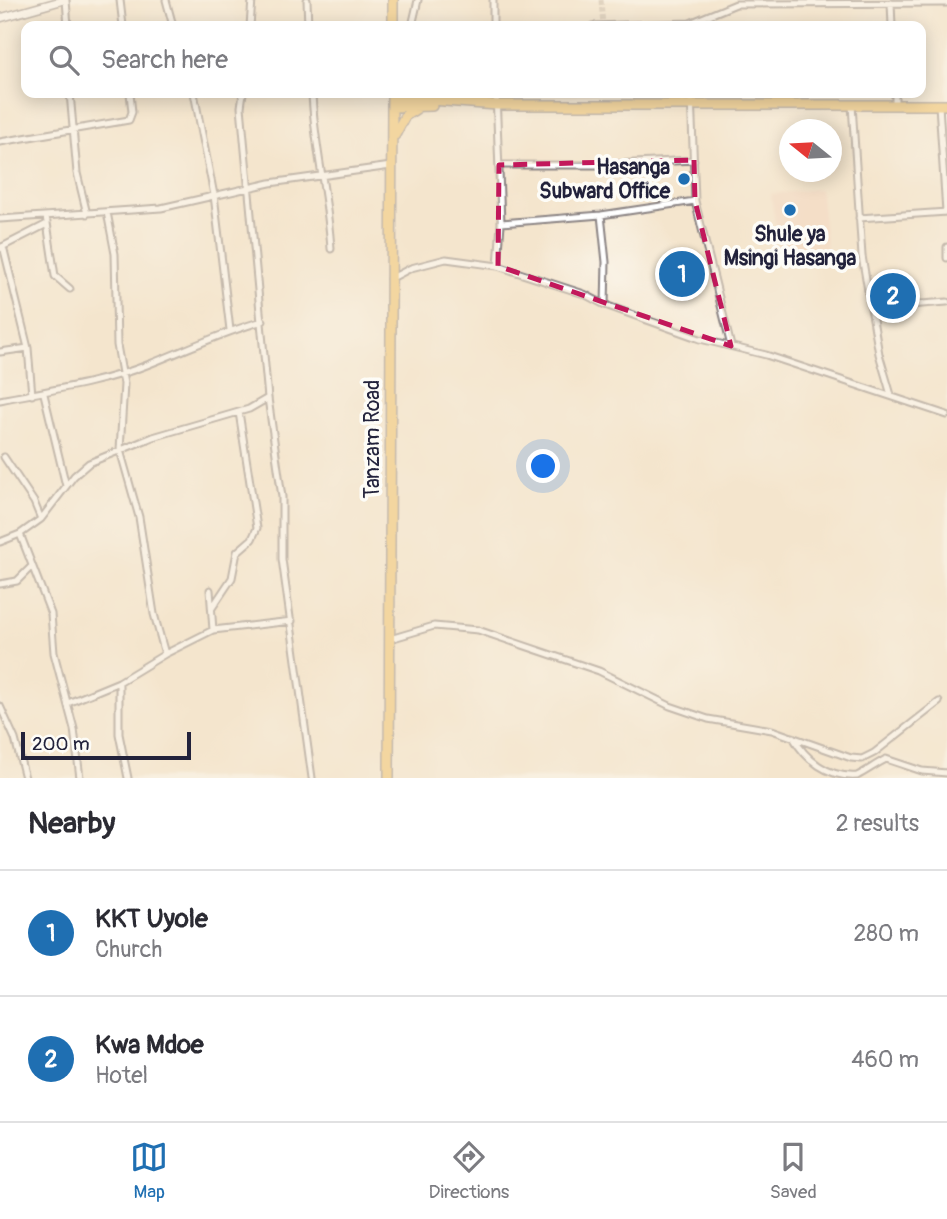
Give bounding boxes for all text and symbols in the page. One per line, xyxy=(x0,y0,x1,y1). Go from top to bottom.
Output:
search box xyxy=(21,21,926,98)
icon: search xyxy=(45,41,83,79)
text: Search here xyxy=(101,44,228,76)
north arrow xyxy=(779,119,842,182)
place label: Hasanga Subward Office xyxy=(539,154,671,205)
marker: Hasanga Subward Office xyxy=(676,171,692,187)
marker: Shule ya Msingi Hasanga xyxy=(782,202,798,218)
place label: Shule ya Msingi Hasanga xyxy=(724,221,857,272)
pin: 1 xyxy=(659,248,705,300)
pin: 2 xyxy=(870,270,916,322)
street label: Tanzam Road xyxy=(359,380,386,498)
your location xyxy=(526,449,560,483)
scale bar xyxy=(21,729,191,761)
text: 200 m xyxy=(32,732,90,756)
text: Nearby xyxy=(28,805,115,842)
text: 2 results xyxy=(836,809,919,838)
text: KKT Uyole xyxy=(95,903,208,935)
text: 1 xyxy=(47,919,56,948)
text: 280 m xyxy=(853,919,919,948)
text: Church xyxy=(95,935,162,964)
text: Kwa Mdoe xyxy=(95,1029,204,1061)
text: 2 xyxy=(45,1045,57,1074)
text: 460 m xyxy=(851,1045,919,1074)
text: Hotel xyxy=(95,1061,148,1090)
tab: Map xyxy=(130,1138,168,1204)
tab: Directions xyxy=(429,1138,509,1204)
tab: Saved xyxy=(770,1138,817,1204)

